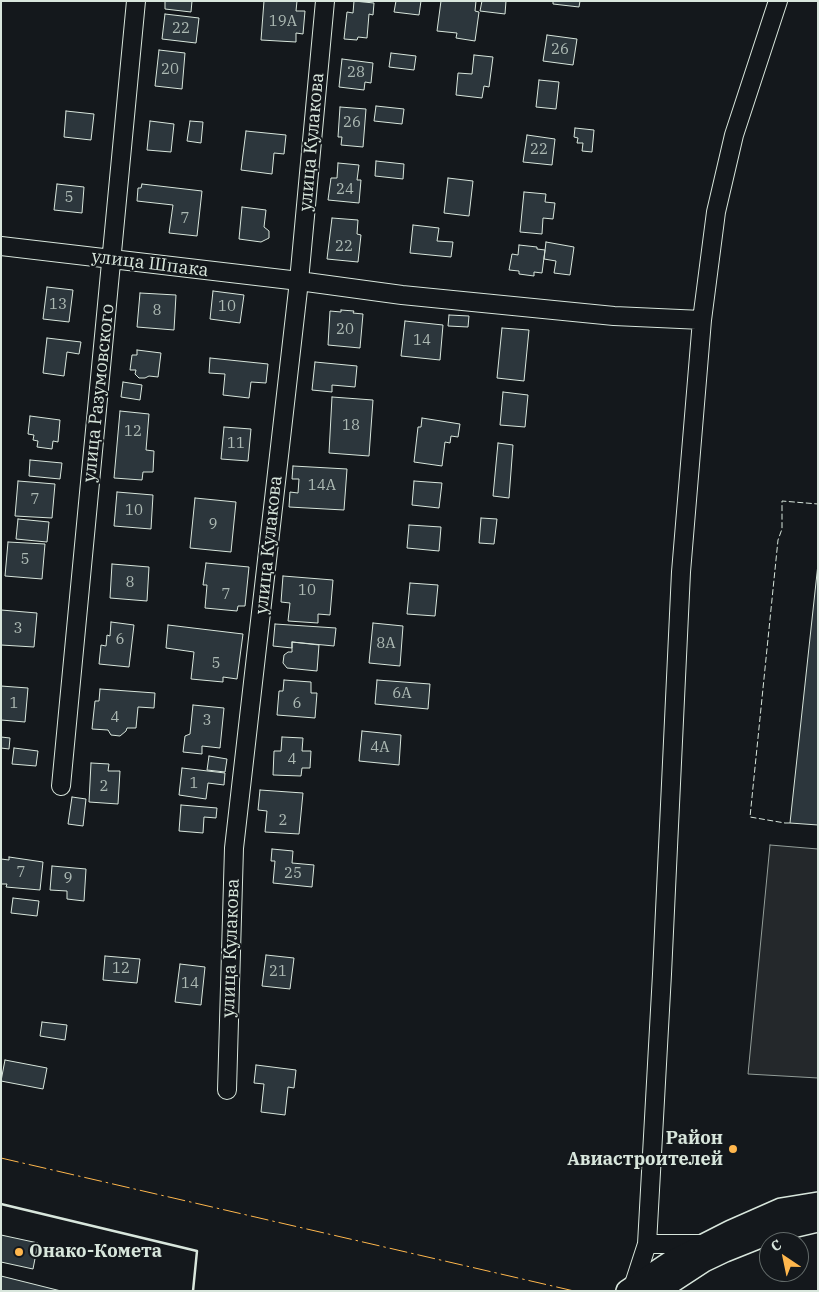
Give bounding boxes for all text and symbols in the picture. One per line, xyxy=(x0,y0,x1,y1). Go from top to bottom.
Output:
house number: 19А xyxy=(269,13,297,31)
house number: 22 xyxy=(172,20,190,38)
house number: 26 xyxy=(551,41,569,59)
house number: 20 xyxy=(161,61,179,79)
house number: 28 xyxy=(347,64,365,82)
street label: улица Кулакова xyxy=(295,72,329,212)
house number: 26 xyxy=(343,114,361,132)
house number: 22 xyxy=(530,141,548,159)
house number: 24 xyxy=(336,181,354,199)
house number: 5 xyxy=(65,189,73,207)
house number: 7 xyxy=(181,210,189,228)
house number: 22 xyxy=(335,238,353,256)
street label: улица Шпака xyxy=(90,246,210,282)
house number: 13 xyxy=(49,296,67,314)
house number: 10 xyxy=(218,298,236,316)
house number: 8 xyxy=(153,302,161,320)
street label: улица Разумовского xyxy=(79,303,119,483)
house number: 20 xyxy=(336,321,354,339)
house number: 14 xyxy=(413,332,431,350)
house number: 18 xyxy=(342,417,360,435)
house number: 12 xyxy=(124,423,142,441)
house number: 11 xyxy=(227,435,245,453)
street label: улица Кулакова xyxy=(251,475,287,615)
house number: 14А xyxy=(308,477,336,495)
house number: 7 xyxy=(31,491,39,509)
house number: 10 xyxy=(125,502,143,520)
house number: 9 xyxy=(209,516,217,534)
house number: 5 xyxy=(21,551,29,569)
house number: 8 xyxy=(126,574,134,592)
house number: 10 xyxy=(298,582,316,600)
house number: 7 xyxy=(222,586,230,604)
house number: 3 xyxy=(14,620,22,638)
house number: 6 xyxy=(116,631,124,649)
house number: 8А xyxy=(376,635,396,653)
house number: 5 xyxy=(212,655,220,673)
house number: 6А xyxy=(392,685,412,703)
house number: 1 xyxy=(10,695,18,713)
house number: 6 xyxy=(293,695,301,713)
house number: 4 xyxy=(111,709,119,727)
house number: 3 xyxy=(203,712,211,730)
house number: 4А xyxy=(370,739,390,757)
house number: 4 xyxy=(288,751,296,769)
house number: 1 xyxy=(190,775,198,793)
house number: 2 xyxy=(100,778,108,796)
house number: 2 xyxy=(279,812,287,830)
house number: 7 xyxy=(17,864,25,882)
house number: 25 xyxy=(284,865,302,883)
house number: 9 xyxy=(64,870,72,888)
street label: улица Кулакова xyxy=(218,878,244,1018)
house number: 12 xyxy=(112,960,130,978)
house number: 21 xyxy=(269,963,287,981)
house number: 14 xyxy=(181,975,199,993)
place label: Район Авиастроителей xyxy=(567,1128,723,1170)
marker: Район Авиастроителей xyxy=(727,1143,739,1155)
north arrow xyxy=(759,1232,809,1282)
text: С xyxy=(767,1235,785,1255)
place label: Онако-Комета xyxy=(29,1241,162,1263)
marker: Онако-Комета xyxy=(13,1246,25,1258)

